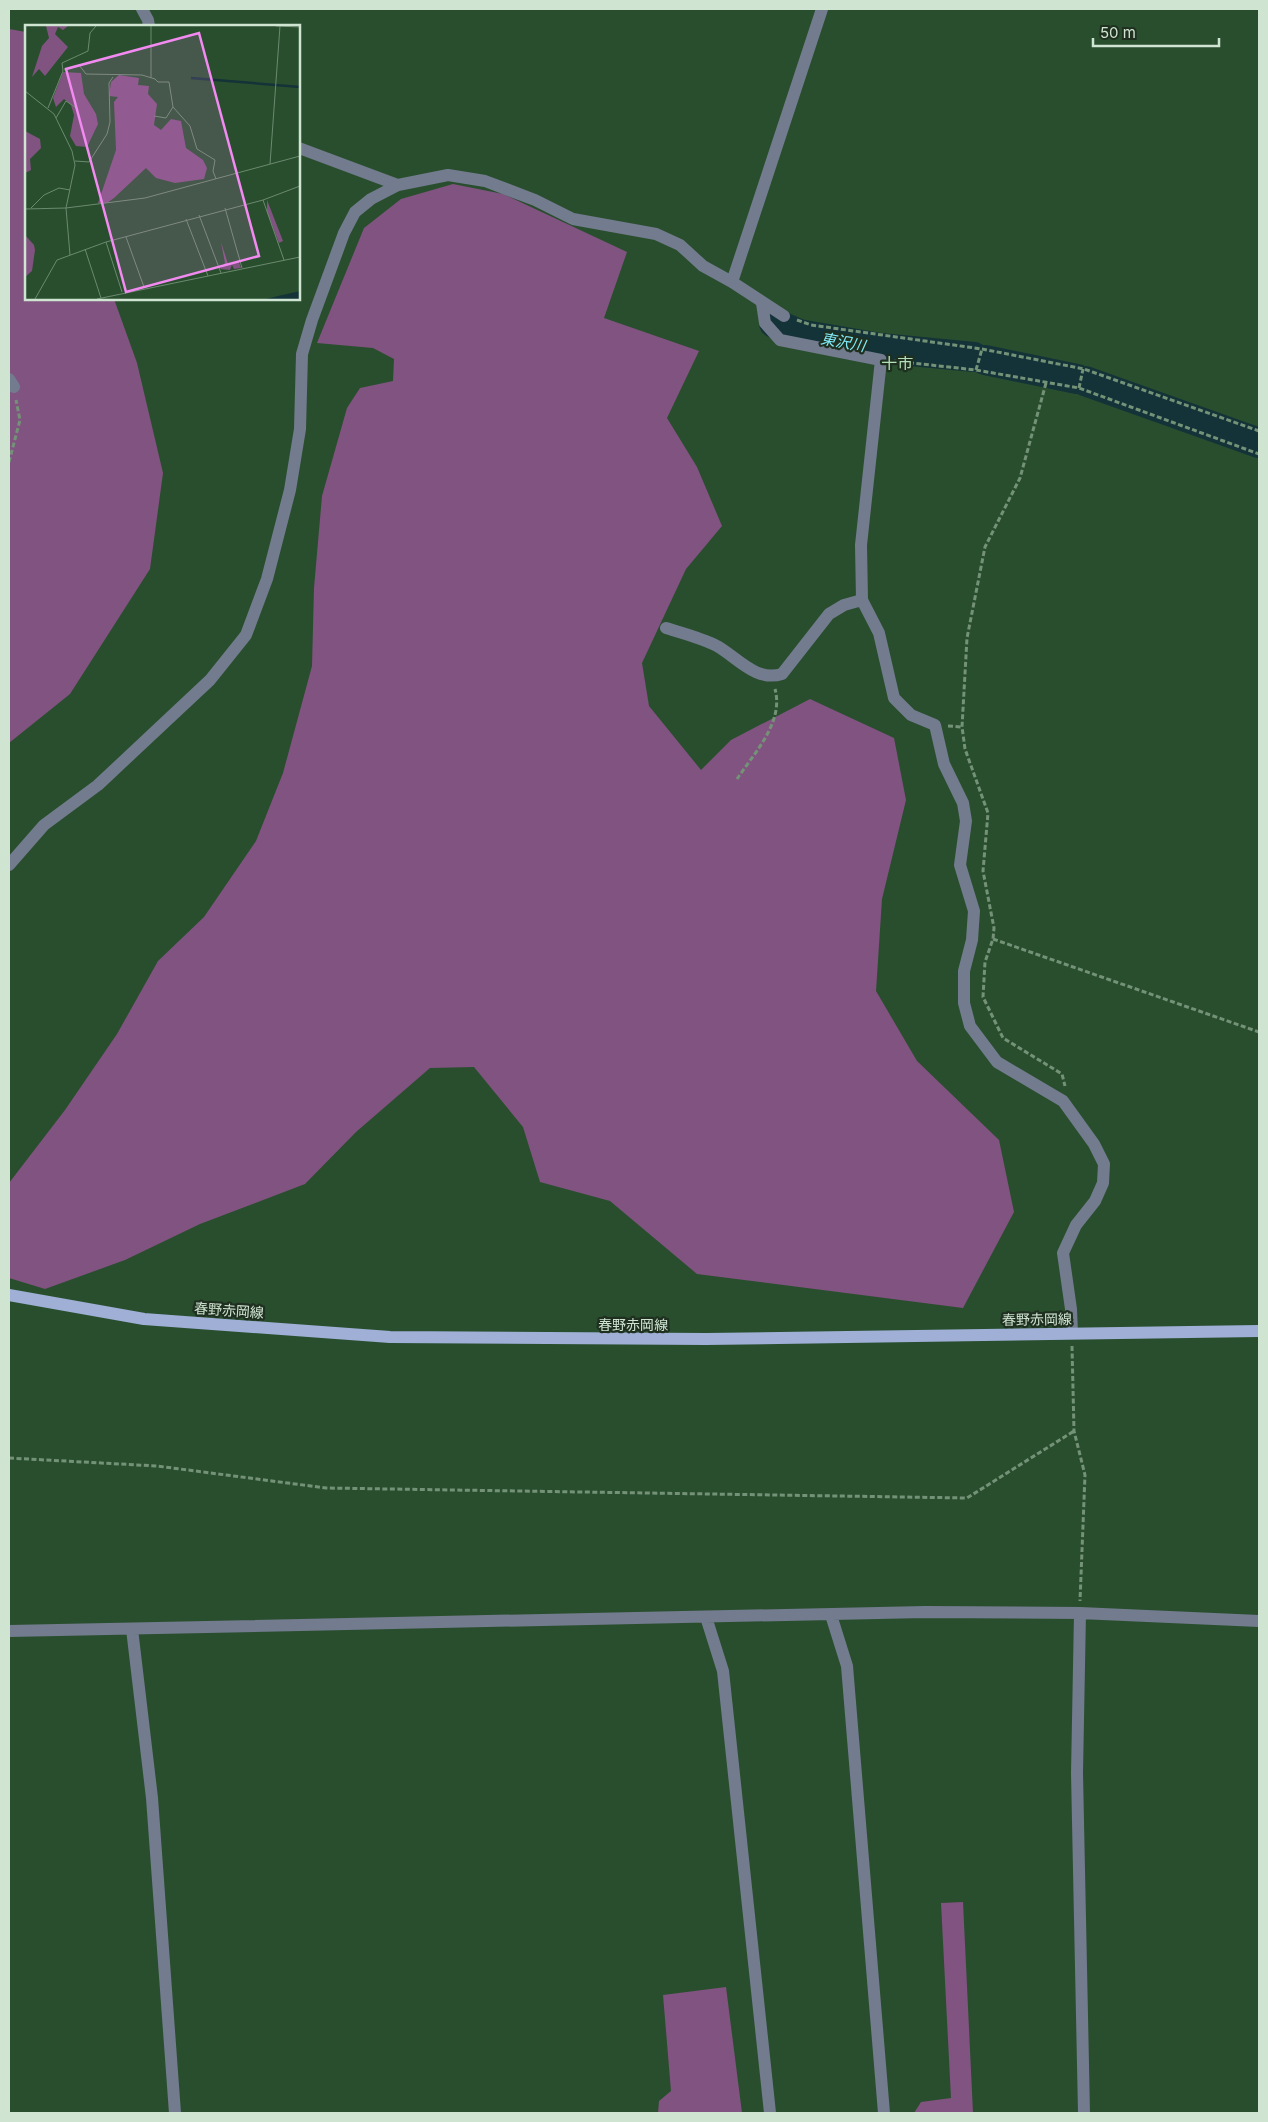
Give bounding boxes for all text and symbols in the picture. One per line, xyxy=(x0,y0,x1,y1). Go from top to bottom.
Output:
scale bar xyxy=(1093,15,1219,47)
text: 50 m xyxy=(1100,23,1136,42)
inset map xyxy=(25,25,300,300)
water label: 東沢川 xyxy=(819,329,869,356)
district label: 十市 xyxy=(881,353,913,373)
street label: 春野赤岡線 xyxy=(193,1299,265,1321)
street label: 春野赤岡線 xyxy=(1002,1310,1072,1328)
street label: 春野赤岡線 xyxy=(598,1316,668,1333)

